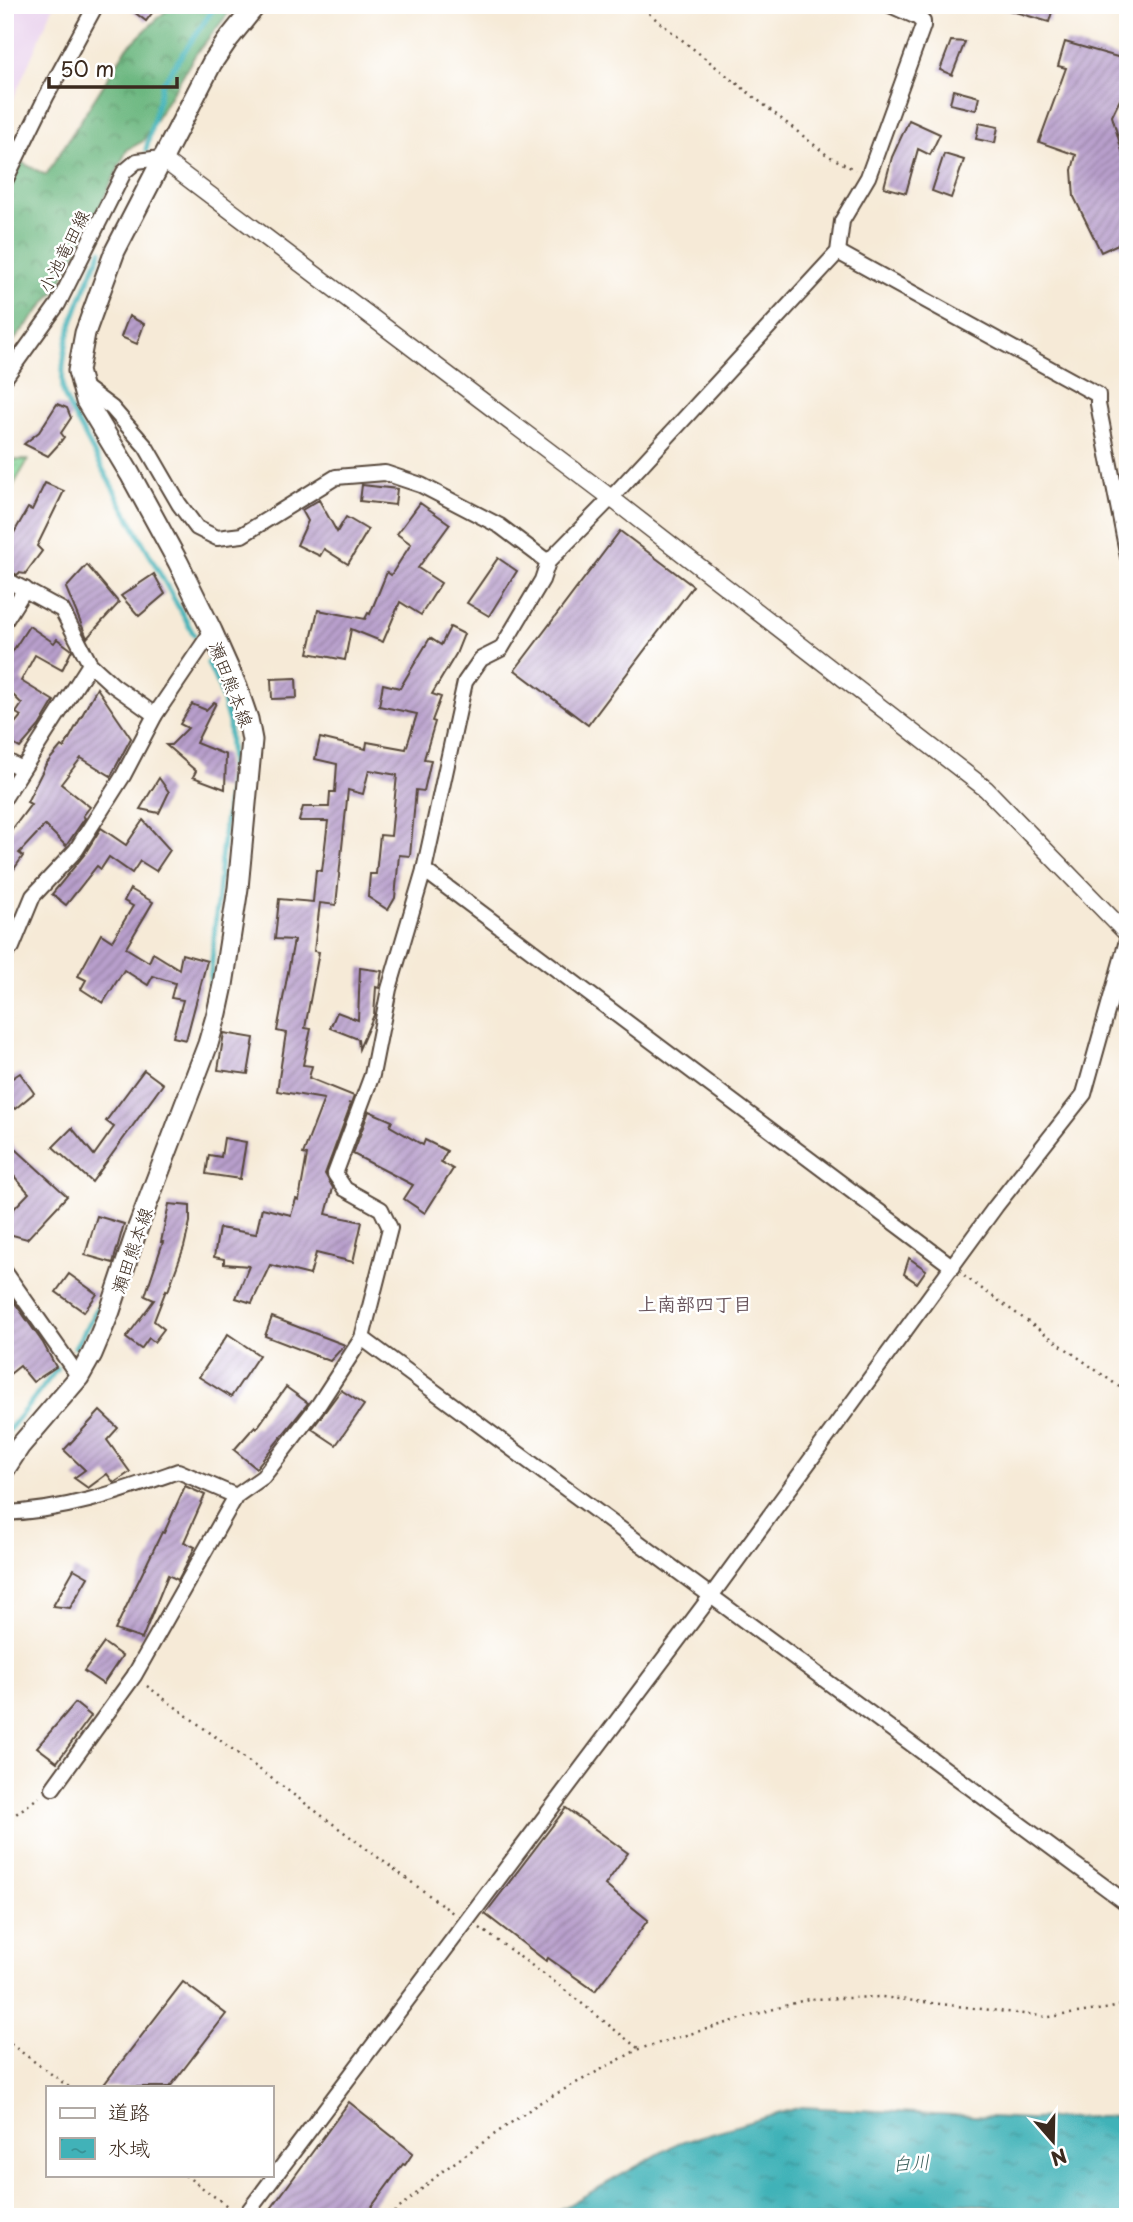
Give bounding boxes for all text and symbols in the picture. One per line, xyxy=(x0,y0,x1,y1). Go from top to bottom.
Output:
scale bar xyxy=(49,46,177,90)
text: 50 m xyxy=(60,52,114,84)
street label: 小池竜田線 xyxy=(31,205,95,297)
street label: 瀬田熊本線 xyxy=(203,637,261,731)
street label: 瀬田熊本線 xyxy=(104,1203,158,1297)
district label: 上南部四丁目 xyxy=(638,1289,752,1317)
legend xyxy=(46,2086,273,2176)
text: 道路 xyxy=(108,2095,150,2127)
north arrow xyxy=(1018,2106,1088,2176)
text: 水域 xyxy=(108,2131,150,2163)
text: N xyxy=(1047,2142,1071,2174)
water label: 白川 xyxy=(891,2147,931,2177)

